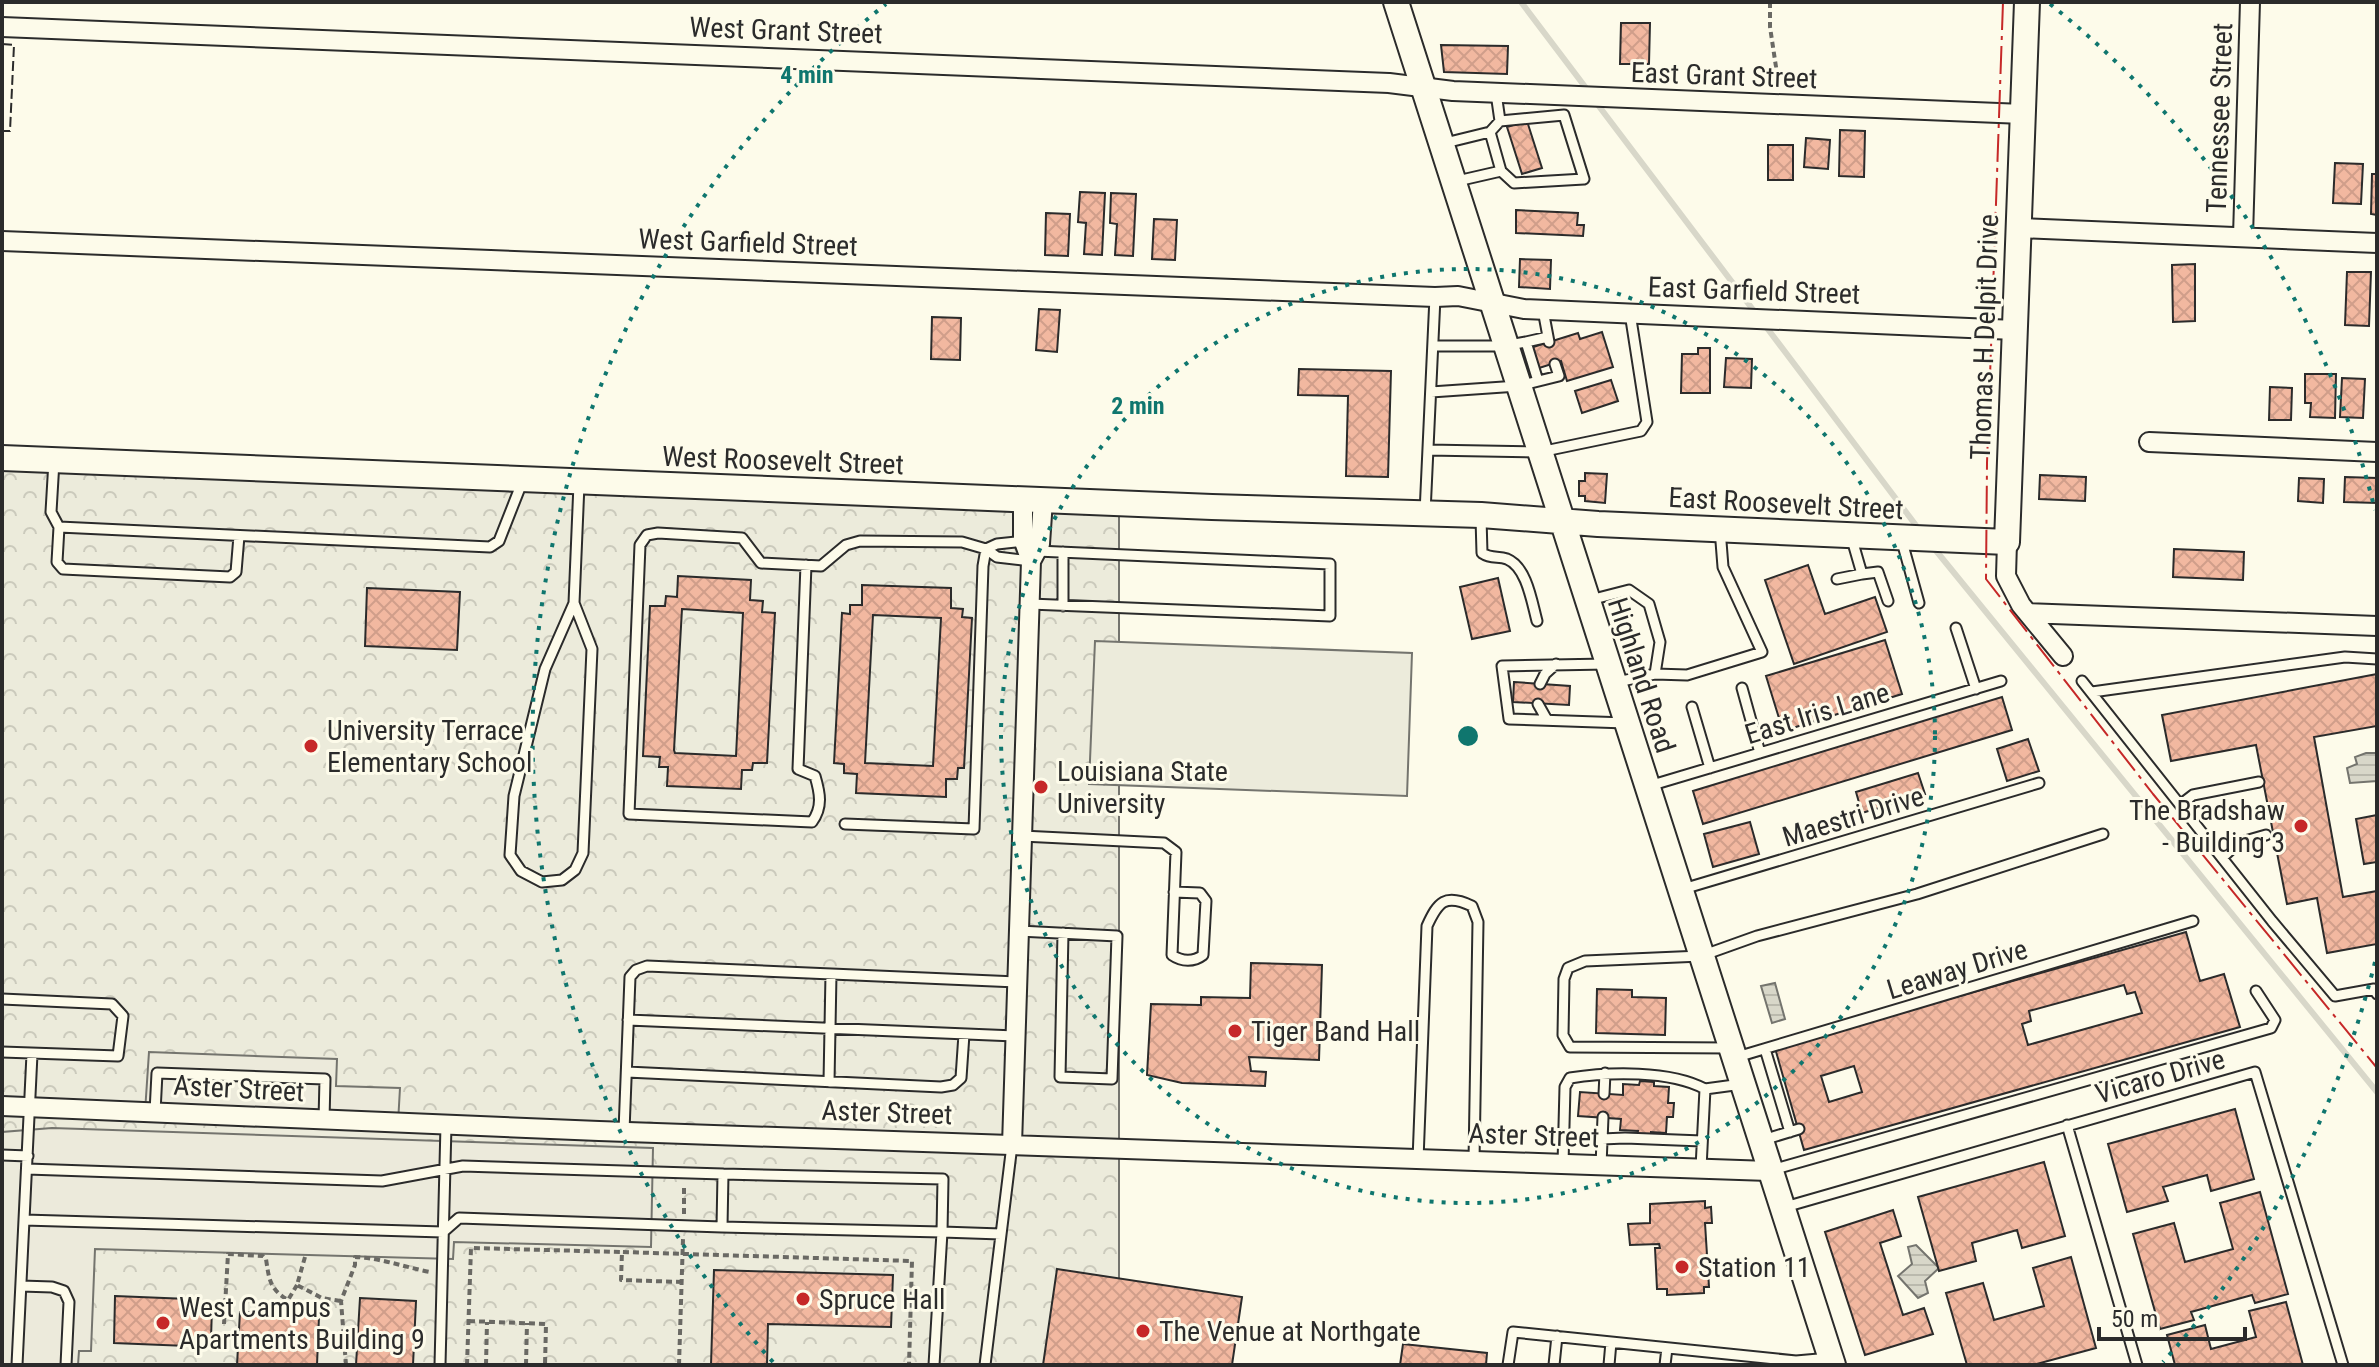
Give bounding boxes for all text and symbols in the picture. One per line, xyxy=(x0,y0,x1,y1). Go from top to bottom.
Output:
street label: West Grant Street xyxy=(689,11,883,50)
street label: Tennessee Street xyxy=(2200,22,2239,214)
street label: East Grant Street xyxy=(1630,56,1818,95)
text: 4 min xyxy=(780,61,834,89)
street label: Thomas H Delpit Drive xyxy=(1964,214,2005,461)
street label: West Garfield Street xyxy=(638,222,858,263)
street label: East Garfield Street xyxy=(1647,270,1861,311)
text: 2 min xyxy=(1111,392,1165,420)
street label: West Roosevelt Street xyxy=(662,440,904,481)
street label: East Roosevelt Street xyxy=(1668,481,1904,526)
street label: Highland Road xyxy=(1601,593,1682,757)
street label: East Iris Lane xyxy=(1741,676,1893,751)
place label: University Terrace Elementary School xyxy=(327,714,532,779)
centre of rings xyxy=(1454,722,1482,750)
marker: University Terrace Elementary School xyxy=(302,737,320,755)
place label: Louisiana State University xyxy=(1057,755,1228,820)
marker: Louisiana State University xyxy=(1032,778,1050,796)
street label: Maestri Drive xyxy=(1779,779,1928,854)
place label: The Bradshaw - Building 3 xyxy=(2129,794,2285,859)
marker: The Bradshaw - Building 3 xyxy=(2292,817,2310,835)
street label: Leaway Drive xyxy=(1883,932,2031,1006)
place label: Tiger Band Hall xyxy=(1251,1015,1420,1048)
marker: Tiger Band Hall xyxy=(1226,1022,1244,1040)
street label: Vicaro Drive xyxy=(2092,1042,2229,1111)
street label: Aster Street xyxy=(173,1069,305,1108)
street label: Aster Street xyxy=(821,1094,953,1131)
street label: Aster Street xyxy=(1468,1117,1600,1154)
place label: Station 11 xyxy=(1698,1251,1811,1284)
marker: Station 11 xyxy=(1673,1258,1691,1276)
place label: Spruce Hall xyxy=(819,1283,946,1316)
marker: Spruce Hall xyxy=(794,1290,812,1308)
place label: West Campus Apartments Building 9 xyxy=(179,1291,425,1356)
scale bar xyxy=(2099,1291,2245,1341)
text: 50 m xyxy=(2111,1305,2158,1333)
marker: West Campus Apartments Building 9 xyxy=(154,1314,172,1332)
place label: The Venue at Northgate xyxy=(1159,1315,1421,1348)
marker: The Venue at Northgate xyxy=(1134,1322,1152,1340)

